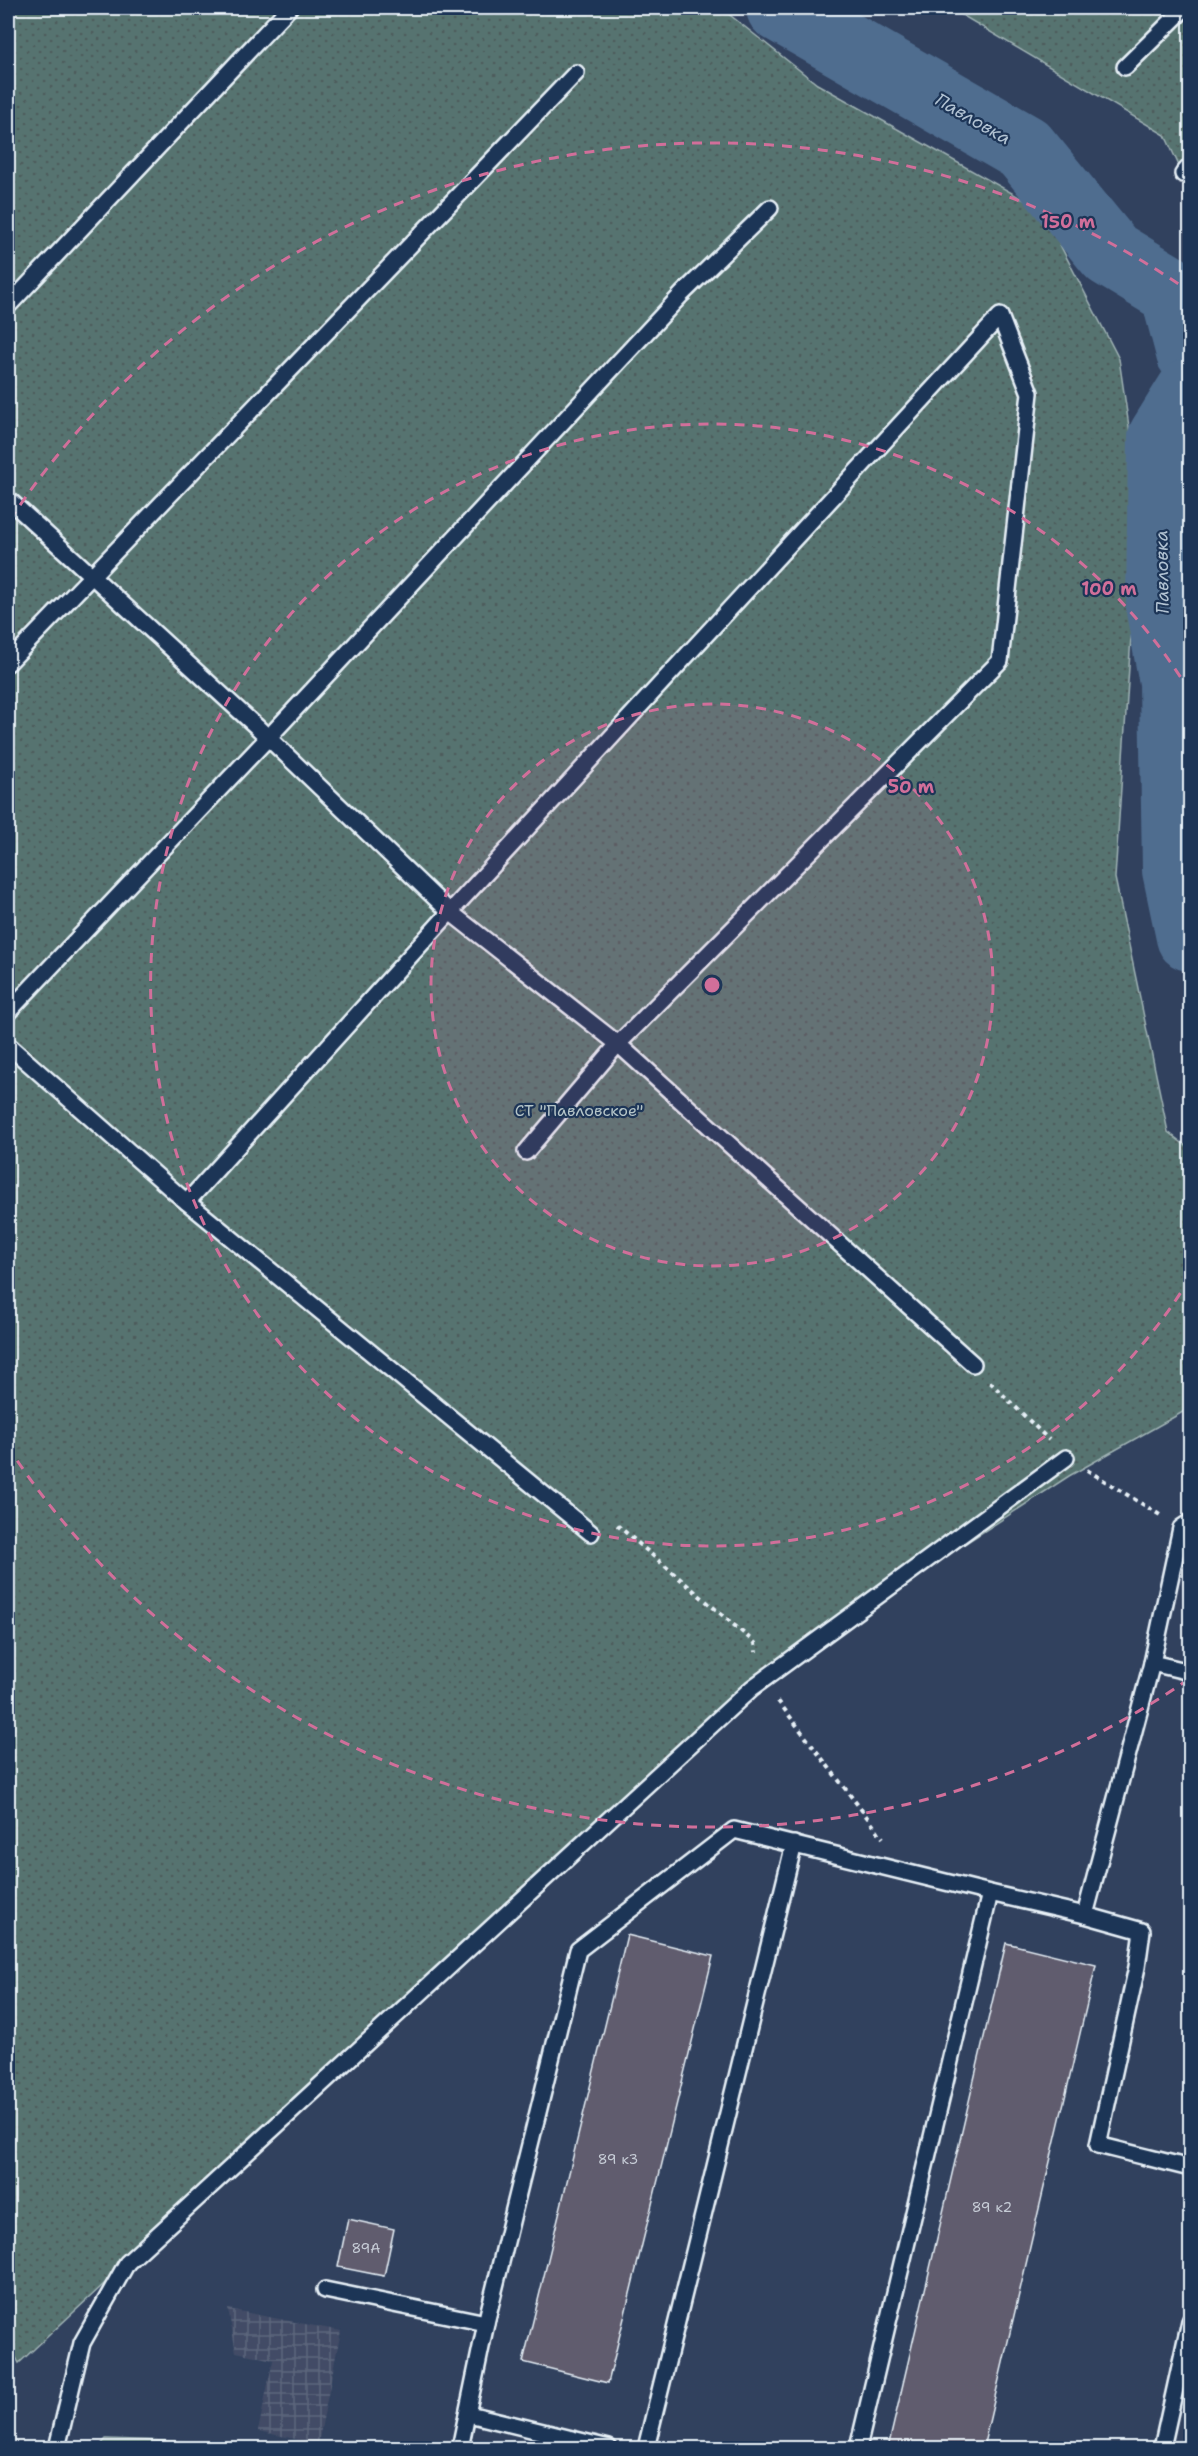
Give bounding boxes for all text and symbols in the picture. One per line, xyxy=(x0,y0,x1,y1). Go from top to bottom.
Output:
water label: Павловка xyxy=(931,88,1015,150)
text: 150 m xyxy=(1041,210,1096,234)
water label: Павловка xyxy=(1149,530,1175,614)
text: 100 m xyxy=(1081,577,1137,601)
text: 50 m xyxy=(888,775,935,799)
centre of rings xyxy=(702,975,722,995)
park label: СТ "Павловское" xyxy=(515,1100,643,1121)
house number: 89 к3 xyxy=(598,2150,638,2168)
house number: 89 к2 xyxy=(972,2198,1012,2216)
house number: 89А xyxy=(351,2239,381,2257)

